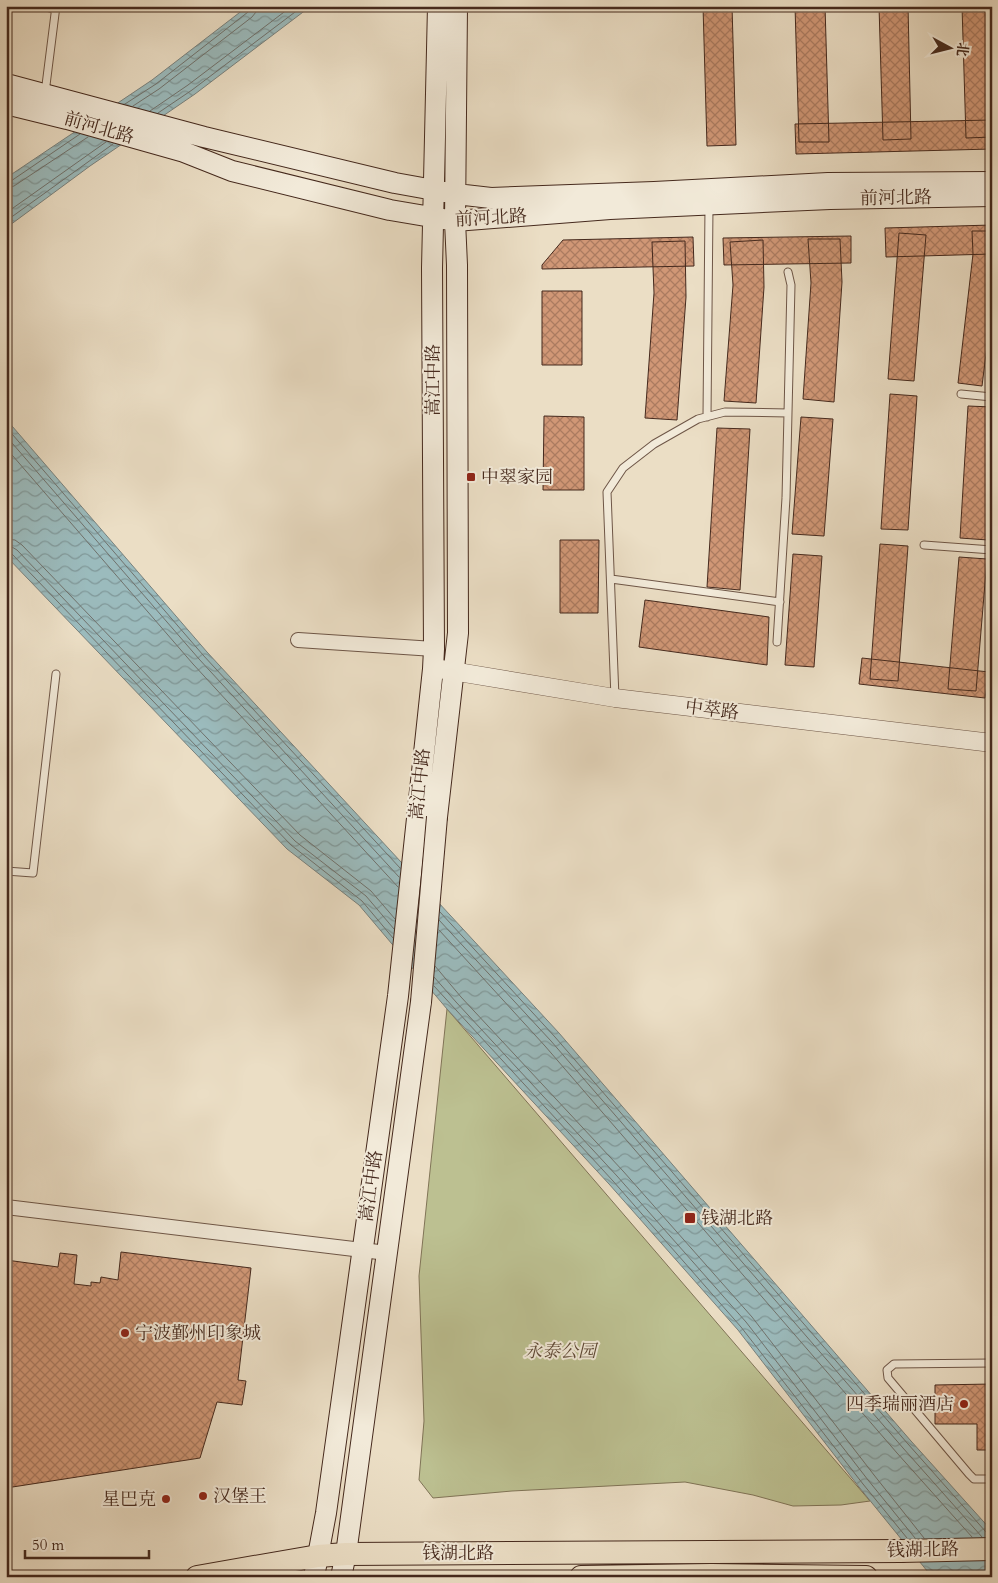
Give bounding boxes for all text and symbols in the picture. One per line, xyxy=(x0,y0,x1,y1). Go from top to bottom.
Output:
north arrow xyxy=(926,22,976,72)
text: 北 xyxy=(952,41,973,58)
street label: 前河北路 xyxy=(61,106,137,150)
street label: 前河北路 xyxy=(860,185,932,211)
street label: 前河北路 xyxy=(454,204,528,232)
street label: 嵩江中路 xyxy=(421,344,446,416)
place label: 中翠家园 xyxy=(481,465,553,490)
marker: 中翠家园 xyxy=(465,471,477,483)
street label: 中萃路 xyxy=(684,694,740,726)
street label: 嵩江中路 xyxy=(404,747,436,821)
street label: 嵩江中路 xyxy=(354,1149,388,1223)
place label: 钱湖北路 xyxy=(701,1206,773,1231)
marker: 钱湖北路 xyxy=(683,1211,697,1225)
place label: 宁波鄞州印象城 xyxy=(135,1321,261,1346)
marker: 宁波鄞州印象城 xyxy=(119,1327,131,1339)
park label: 永泰公园 xyxy=(524,1339,599,1364)
place label: 四季瑞丽酒店 xyxy=(846,1392,954,1417)
marker: 四季瑞丽酒店 xyxy=(958,1398,970,1410)
place label: 汉堡王 xyxy=(213,1484,267,1509)
place label: 星巴克 xyxy=(102,1487,156,1512)
marker: 汉堡王 xyxy=(197,1490,209,1502)
marker: 星巴克 xyxy=(160,1493,172,1505)
scale bar xyxy=(25,1528,149,1560)
text: 50 m xyxy=(32,1535,64,1555)
street label: 钱湖北路 xyxy=(887,1537,959,1563)
street label: 钱湖北路 xyxy=(422,1541,494,1566)

